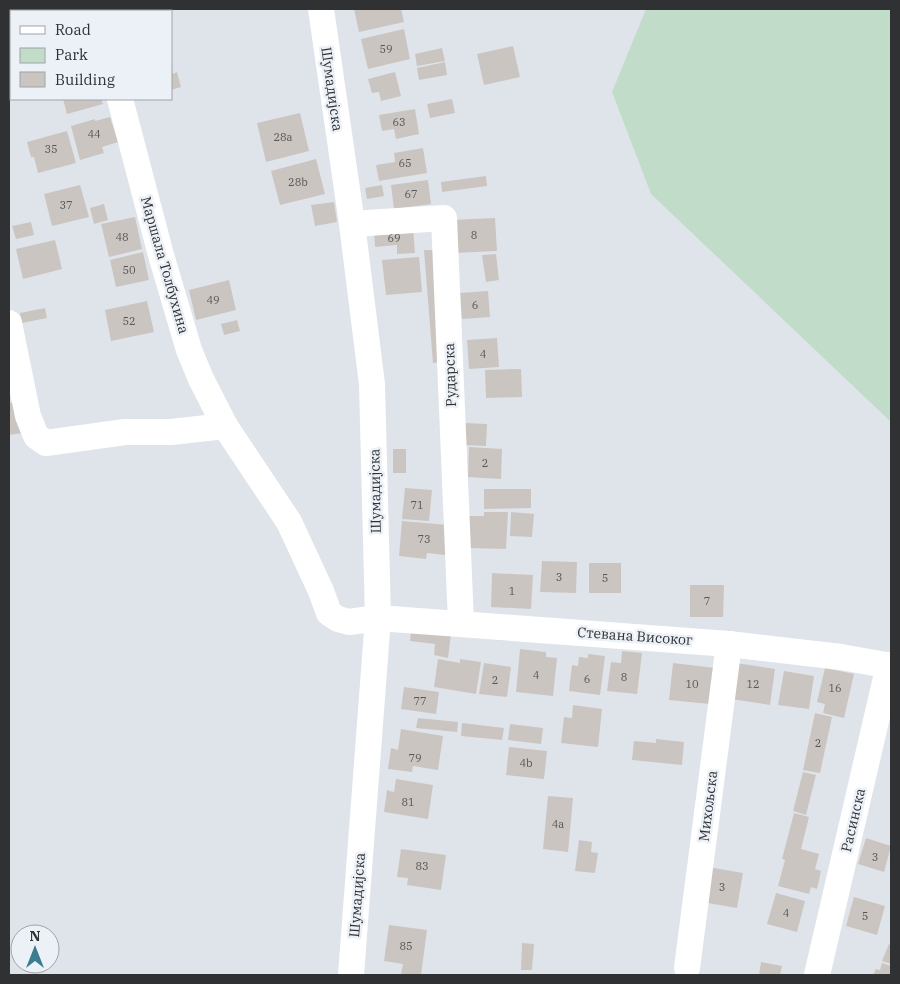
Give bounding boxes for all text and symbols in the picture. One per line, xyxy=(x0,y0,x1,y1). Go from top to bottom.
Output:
legend xyxy=(10,10,172,100)
text: Road xyxy=(55,20,91,39)
house number: 59 xyxy=(379,42,393,56)
text: Park xyxy=(55,45,88,64)
street label: Шумадијска xyxy=(317,46,347,133)
text: Building xyxy=(55,70,115,89)
house number: 63 xyxy=(392,115,406,129)
house number: 44 xyxy=(87,127,101,141)
house number: 28a xyxy=(273,130,293,144)
house number: 35 xyxy=(44,142,58,156)
house number: 65 xyxy=(398,156,412,170)
house number: 28b xyxy=(288,175,308,189)
house number: 67 xyxy=(404,187,418,201)
street label: Маршала Толбухина xyxy=(137,194,193,336)
house number: 37 xyxy=(59,198,73,212)
house number: 8 xyxy=(471,228,477,242)
house number: 48 xyxy=(115,230,129,244)
house number: 69 xyxy=(387,231,401,245)
house number: 50 xyxy=(122,263,136,277)
house number: 49 xyxy=(206,293,220,307)
house number: 6 xyxy=(472,298,478,312)
house number: 52 xyxy=(122,314,136,328)
street label: Рударска xyxy=(440,342,460,407)
house number: 4 xyxy=(480,347,487,361)
street label: Шумадијска xyxy=(365,448,385,534)
house number: 2 xyxy=(482,456,488,470)
house number: 71 xyxy=(410,498,424,512)
house number: 73 xyxy=(417,532,431,546)
house number: 3 xyxy=(556,570,562,584)
house number: 5 xyxy=(602,571,608,585)
house number: 1 xyxy=(509,584,515,598)
house number: 7 xyxy=(704,594,710,608)
street label: Стевана Високог xyxy=(577,623,694,649)
house number: 4 xyxy=(533,668,540,682)
house number: 8 xyxy=(621,670,627,684)
house number: 6 xyxy=(584,672,590,686)
house number: 2 xyxy=(492,673,498,687)
house number: 10 xyxy=(685,677,699,691)
house number: 12 xyxy=(746,677,760,691)
house number: 16 xyxy=(828,681,842,695)
house number: 77 xyxy=(413,694,427,708)
house number: 2 xyxy=(815,736,821,750)
house number: 79 xyxy=(408,751,422,765)
house number: 4b xyxy=(519,756,533,770)
street label: Михољска xyxy=(695,769,721,842)
street label: Расинска xyxy=(837,786,869,854)
house number: 81 xyxy=(401,795,415,809)
house number: 4a xyxy=(552,817,564,831)
house number: 3 xyxy=(872,850,878,864)
street label: Шумадијска xyxy=(345,852,369,938)
house number: 83 xyxy=(415,859,429,873)
house number: 3 xyxy=(719,880,725,894)
house number: 4 xyxy=(783,906,790,920)
house number: 5 xyxy=(862,909,868,923)
north arrow xyxy=(10,924,60,974)
text: N xyxy=(29,927,41,945)
house number: 85 xyxy=(399,939,413,953)

